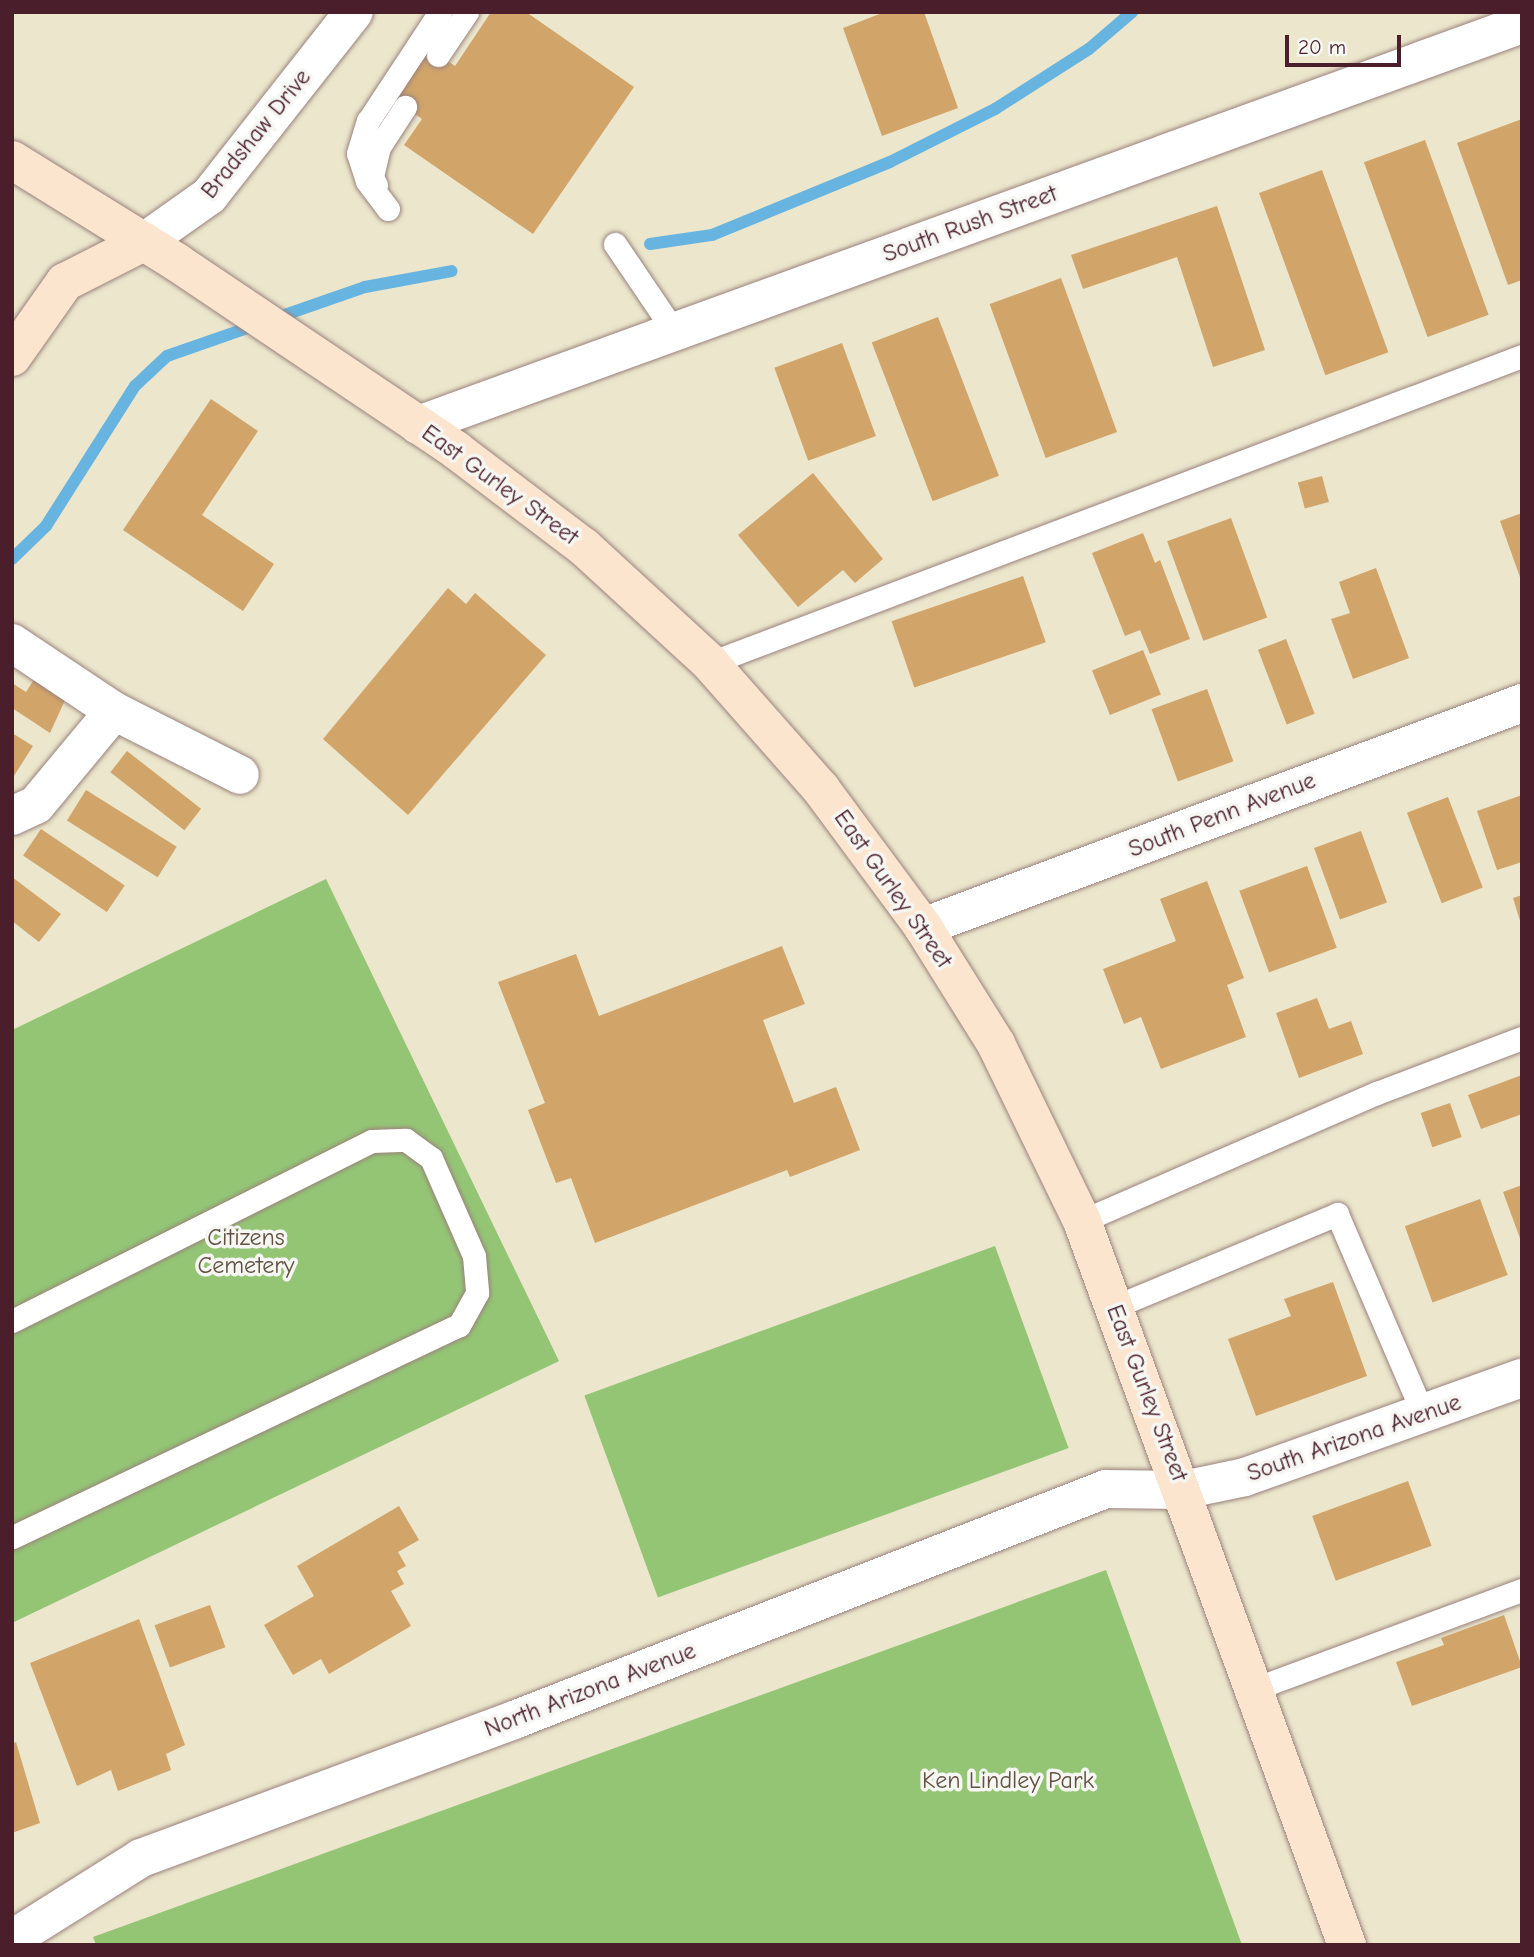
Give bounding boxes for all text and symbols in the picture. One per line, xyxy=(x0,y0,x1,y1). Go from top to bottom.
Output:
scale bar xyxy=(1289,21,1404,65)
text: 20 m xyxy=(1298,35,1346,59)
street label: Bradshaw Drive xyxy=(195,63,317,205)
street label: South Rush Street xyxy=(879,179,1061,269)
street label: East Gurley Street xyxy=(416,418,584,552)
street label: South Penn Avenue xyxy=(1124,766,1320,864)
street label: East Gurley Street xyxy=(828,804,958,974)
park label: Citizens Cemetery xyxy=(197,1224,295,1280)
street label: East Gurley Street xyxy=(1100,1301,1194,1485)
street label: South Arizona Avenue xyxy=(1243,1388,1465,1488)
street label: North Arizona Avenue xyxy=(480,1636,700,1744)
park label: Ken Lindley Park xyxy=(922,1767,1094,1795)

